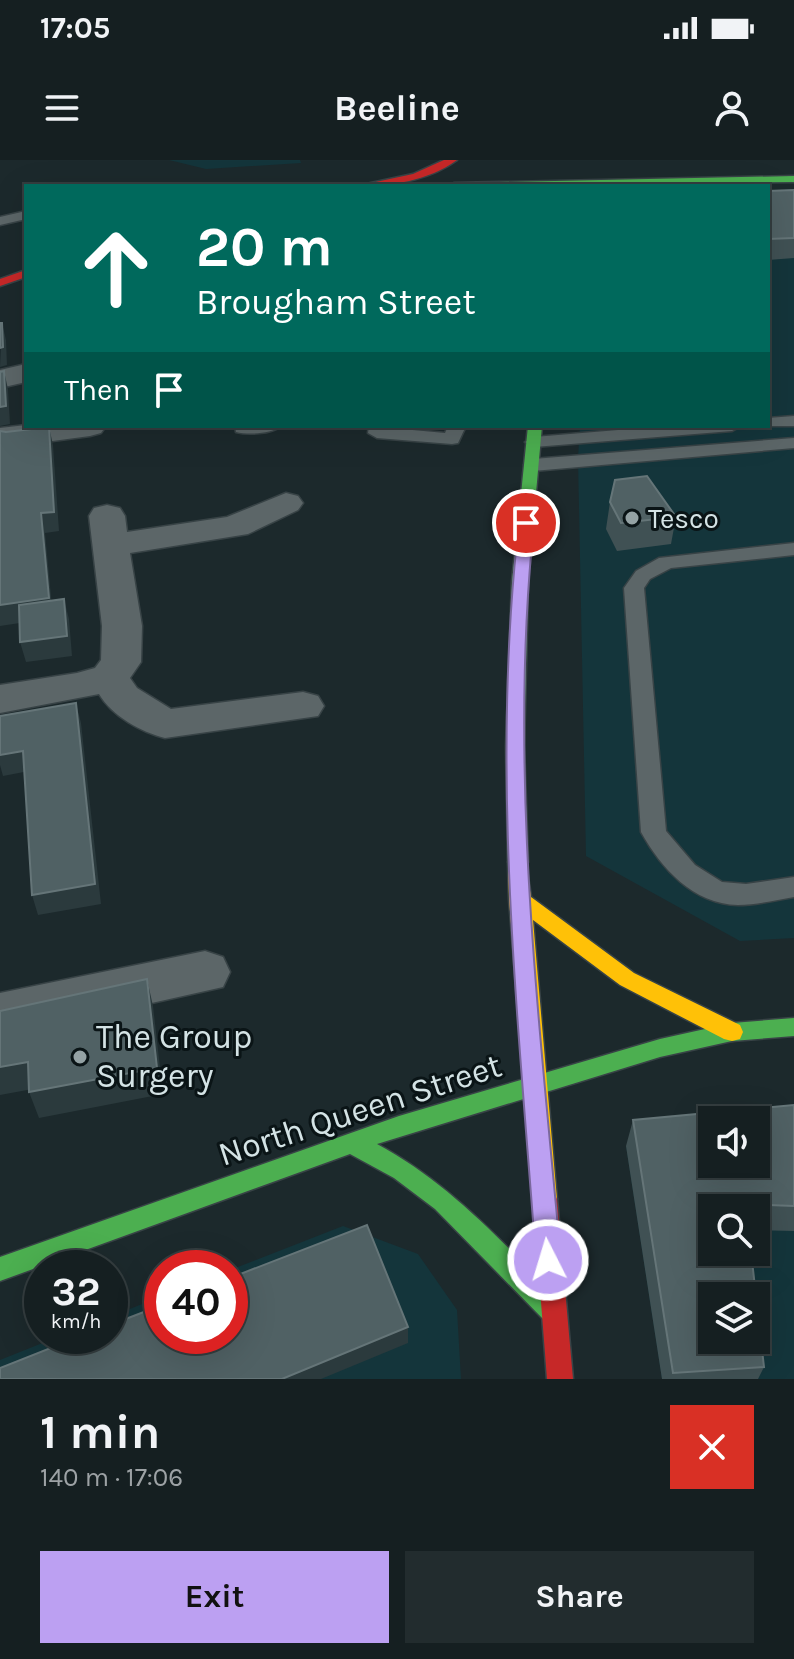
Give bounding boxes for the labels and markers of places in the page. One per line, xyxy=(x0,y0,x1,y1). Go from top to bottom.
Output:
pin xyxy=(492,489,560,557)
place label: Tesco xyxy=(648,502,719,535)
marker: Tesco xyxy=(623,509,641,527)
place label: The Group Surgery xyxy=(96,1017,252,1096)
marker: The Group Surgery xyxy=(71,1048,89,1066)

